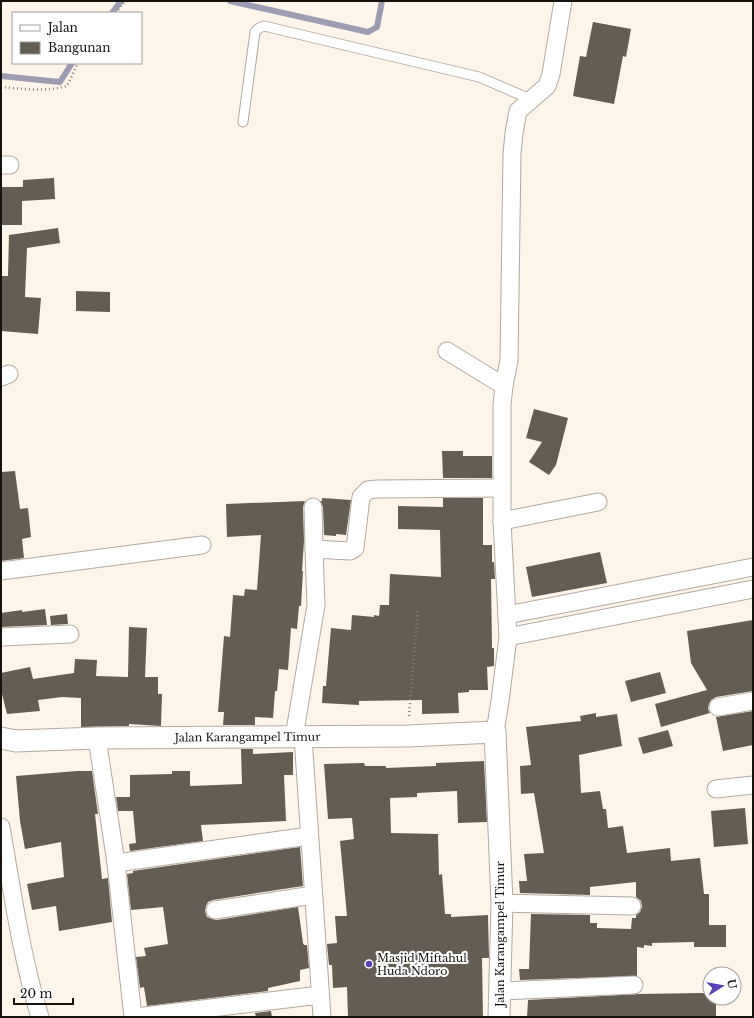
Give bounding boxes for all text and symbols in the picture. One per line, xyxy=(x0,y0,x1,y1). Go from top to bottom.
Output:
legend xyxy=(12,12,142,64)
text: Jalan xyxy=(46,20,78,35)
text: Bangunan xyxy=(48,40,111,55)
street label: Jalan Karangampel Timur xyxy=(173,730,321,745)
street label: Jalan Karangampel Timur xyxy=(493,861,507,1009)
place label: Masjid Miftahul Huda Ndoro xyxy=(377,951,467,978)
marker: Masjid Miftahul Huda Ndoro xyxy=(364,959,374,969)
north arrow xyxy=(702,966,742,1006)
text: U xyxy=(724,978,740,990)
scale bar xyxy=(14,980,73,1006)
text: 20 m xyxy=(20,986,52,1001)

